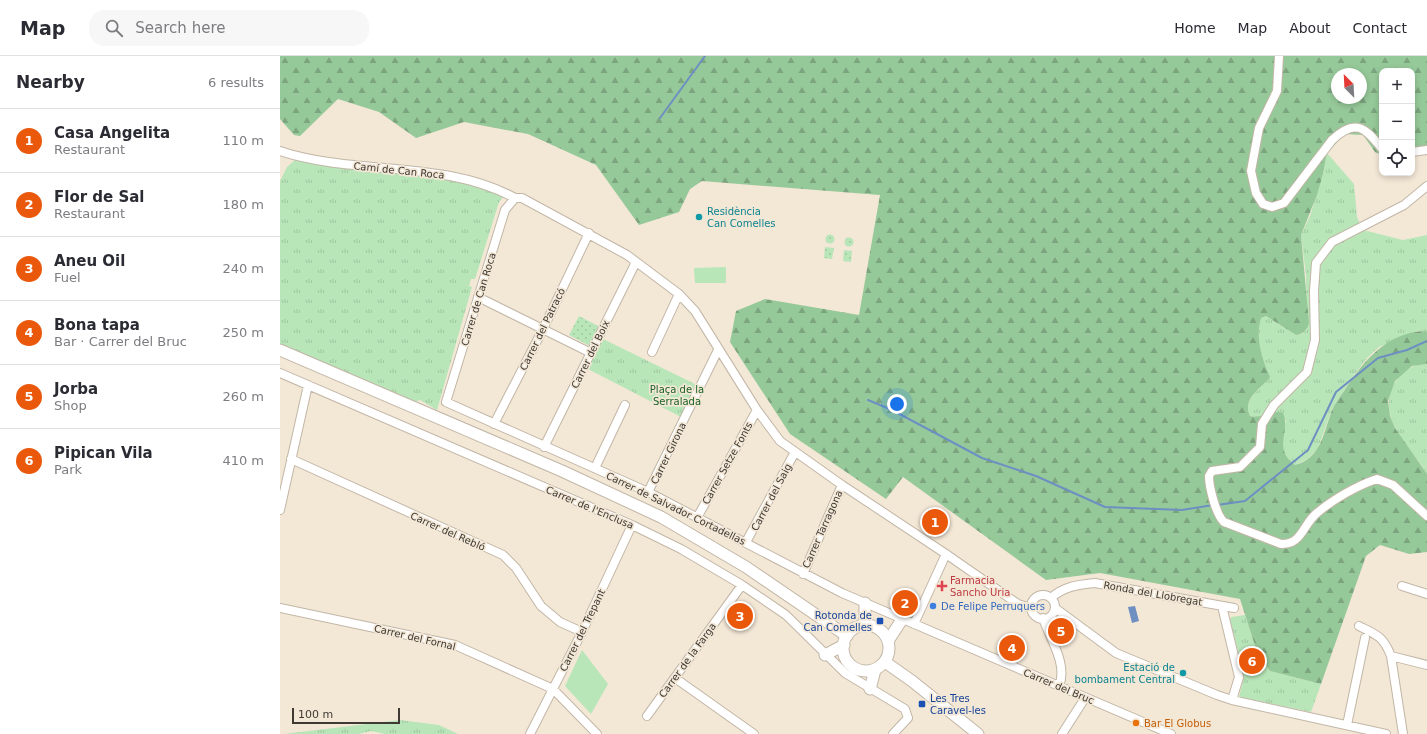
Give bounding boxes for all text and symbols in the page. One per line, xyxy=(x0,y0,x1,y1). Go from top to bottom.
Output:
search box xyxy=(89,10,369,46)
text: Map xyxy=(20,17,65,39)
icon: search xyxy=(103,17,125,39)
text: Search here xyxy=(135,19,225,37)
text: Home xyxy=(1174,20,1216,36)
text: Map xyxy=(1238,20,1267,36)
text: About xyxy=(1289,20,1331,36)
text: Contact xyxy=(1353,20,1407,36)
north arrow xyxy=(1331,68,1367,104)
map controls xyxy=(1379,68,1415,176)
button: + xyxy=(1379,68,1415,104)
text: Nearby xyxy=(16,72,85,92)
text: 6 results xyxy=(208,75,264,90)
button: − xyxy=(1379,104,1415,140)
text: Casa Angelita xyxy=(54,124,170,142)
text: 1 xyxy=(24,133,34,148)
text: 110 m xyxy=(222,133,264,148)
button: locate xyxy=(1379,140,1415,176)
text: Restaurant xyxy=(54,142,125,157)
street label: Camí de Can Roca xyxy=(353,160,445,181)
text: Flor de Sal xyxy=(54,188,145,206)
text: 2 xyxy=(24,197,34,212)
text: 180 m xyxy=(222,197,264,212)
text: Restaurant xyxy=(54,206,125,221)
place label: Residència Can Comelles xyxy=(707,206,776,229)
marker: Residència Can Comelles xyxy=(694,212,704,222)
street label: Carrer de Can Roca xyxy=(459,251,498,347)
text: Aneu Oil xyxy=(54,252,125,270)
text: 3 xyxy=(24,261,34,276)
text: 240 m xyxy=(222,261,264,276)
text: Fuel xyxy=(54,270,81,285)
street label: Carrer del Patracó xyxy=(518,286,567,372)
text: Bona tapa xyxy=(54,316,140,334)
street label: Carrer del Boix xyxy=(569,318,612,390)
text: 4 xyxy=(24,325,34,340)
text: 250 m xyxy=(222,325,264,340)
text: Bar · Carrer del Bruc xyxy=(54,334,187,349)
text: Jorba xyxy=(54,380,98,398)
park label: Plaça de la Serralada xyxy=(650,384,704,407)
text: 5 xyxy=(24,389,34,404)
text: 260 m xyxy=(222,389,264,404)
your location xyxy=(887,394,907,414)
text: Shop xyxy=(54,398,87,413)
street label: Carrer Setze Fonts xyxy=(700,420,755,506)
street label: Carrer Girona xyxy=(649,421,688,486)
text: Pipican Vila xyxy=(54,444,153,462)
text: 6 xyxy=(24,453,34,468)
text: 410 m xyxy=(222,453,264,468)
text: Park xyxy=(54,462,82,477)
street label: Carrer del Saig xyxy=(749,462,794,533)
street label: Carrer de Salvador Cortadellas xyxy=(604,470,747,547)
street label: Carrer de l'Enclusa xyxy=(544,484,635,531)
street label: Carrer Tarragona xyxy=(800,489,845,570)
pin: 1 xyxy=(922,507,948,537)
street label: Carrer del Rebló xyxy=(409,510,487,553)
place label: Farmacia Sancho Uria xyxy=(950,575,1010,598)
street label: Ronda del Llobregat xyxy=(1103,579,1203,608)
marker: Farmacia Sancho Uria xyxy=(937,581,947,591)
street label: Carrer del Trepant xyxy=(558,587,607,673)
pin: 2 xyxy=(892,588,918,618)
pin: 3 xyxy=(727,601,753,631)
marker: De Felipe Perruquers xyxy=(928,601,938,611)
place label: De Felipe Perruquers xyxy=(941,601,1045,612)
place label: Rotonda de Can Comelles xyxy=(803,610,872,633)
marker: Rotonda de Can Comelles xyxy=(875,616,885,626)
pin: 5 xyxy=(1048,616,1074,646)
street label: Carrer de la Farga xyxy=(657,621,718,700)
street label: Carrer del Fornal xyxy=(373,623,457,652)
pin: 4 xyxy=(999,633,1025,663)
pin: 6 xyxy=(1239,646,1265,676)
place label: Estació de bombament Central xyxy=(1075,662,1175,685)
street label: Carrer del Bruc xyxy=(1022,667,1096,706)
marker: Estació de bombament Central xyxy=(1178,668,1188,678)
place label: Les Tres Caravel-les xyxy=(930,693,986,716)
marker: Les Tres Caravel-les xyxy=(917,699,927,709)
scale bar xyxy=(292,706,400,725)
text: 100 m xyxy=(298,708,333,721)
marker: Bar El Globus xyxy=(1131,718,1141,728)
place label: Bar El Globus xyxy=(1144,718,1211,729)

